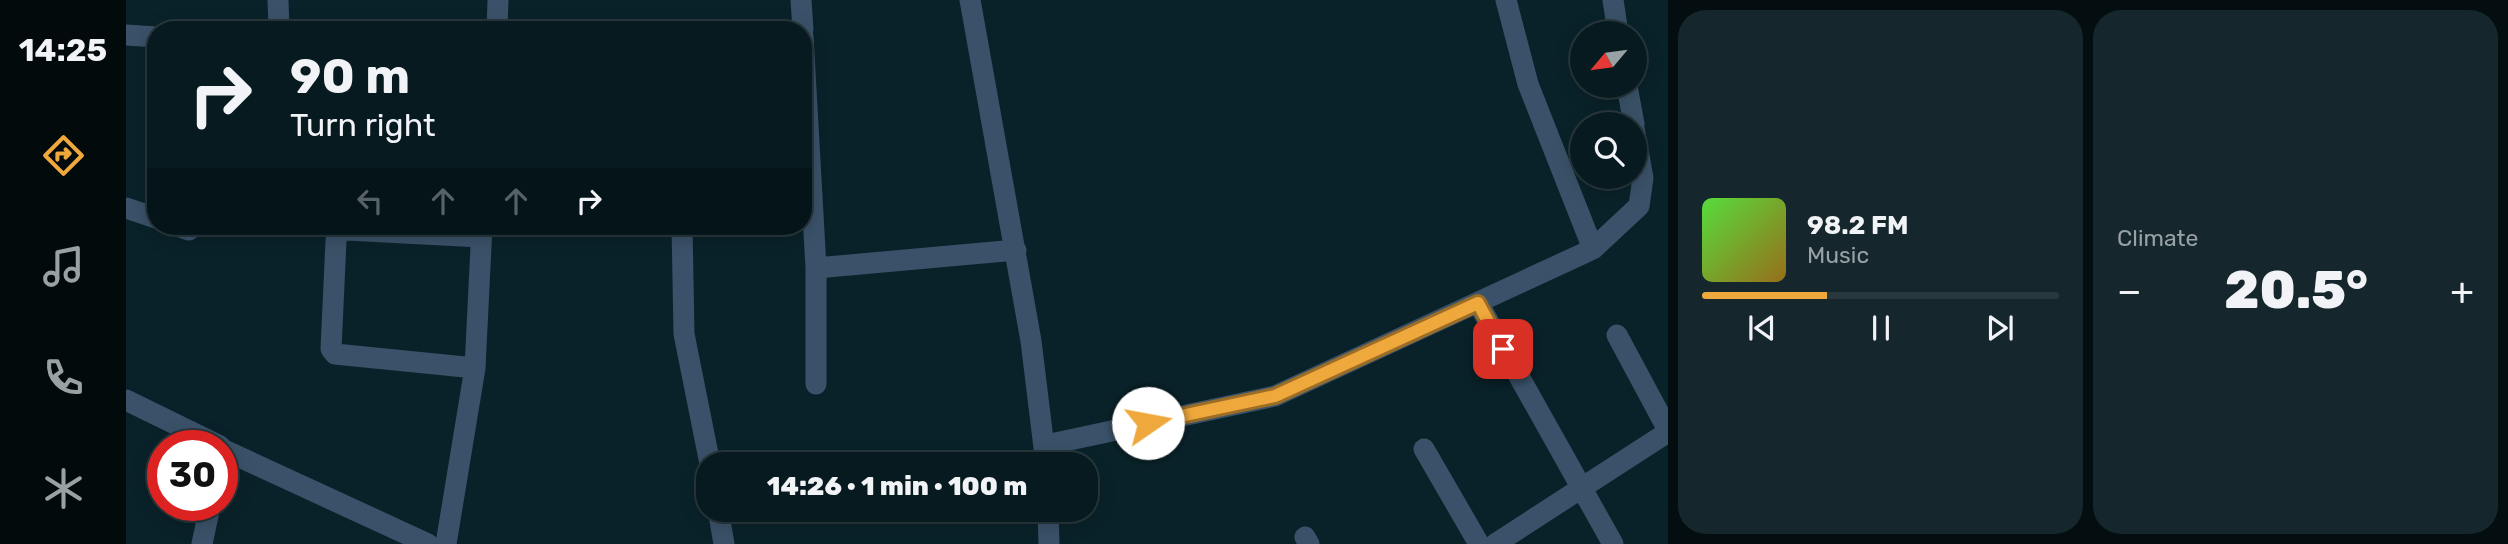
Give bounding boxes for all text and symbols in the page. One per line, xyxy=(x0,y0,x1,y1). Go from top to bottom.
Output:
north arrow xyxy=(1570,21,1647,98)
map controls xyxy=(1570,21,1647,189)
text: 14:25 xyxy=(19,31,107,69)
text: 90 m xyxy=(290,47,410,105)
icon: right xyxy=(175,49,266,140)
text: Turn right xyxy=(290,106,435,144)
button: search xyxy=(1570,112,1647,189)
icon: directions xyxy=(39,131,88,180)
icon: left xyxy=(351,182,389,220)
icon: ahead xyxy=(424,182,462,220)
icon: ahead xyxy=(497,182,535,220)
icon: right xyxy=(570,182,608,220)
text: 98.2 FM xyxy=(1807,210,1909,241)
text: Climate xyxy=(2117,224,2198,252)
text: Music xyxy=(1807,241,1869,269)
icon: music xyxy=(39,242,88,291)
text: 20.5° xyxy=(2224,259,2368,321)
text: − xyxy=(2117,268,2142,314)
text: + xyxy=(2450,268,2474,314)
icon: previous xyxy=(1743,309,1781,347)
icon: pause xyxy=(1862,309,1900,347)
icon: next xyxy=(1981,309,2019,347)
pin xyxy=(1473,319,1533,379)
icon: arrive xyxy=(1484,330,1522,368)
icon: phone xyxy=(39,353,88,402)
position arrow xyxy=(1111,386,1185,460)
speed limit sign: 30 xyxy=(147,430,238,521)
icon: climate xyxy=(39,464,88,513)
text: 14:26 · 1 min · 100 m xyxy=(767,471,1027,502)

